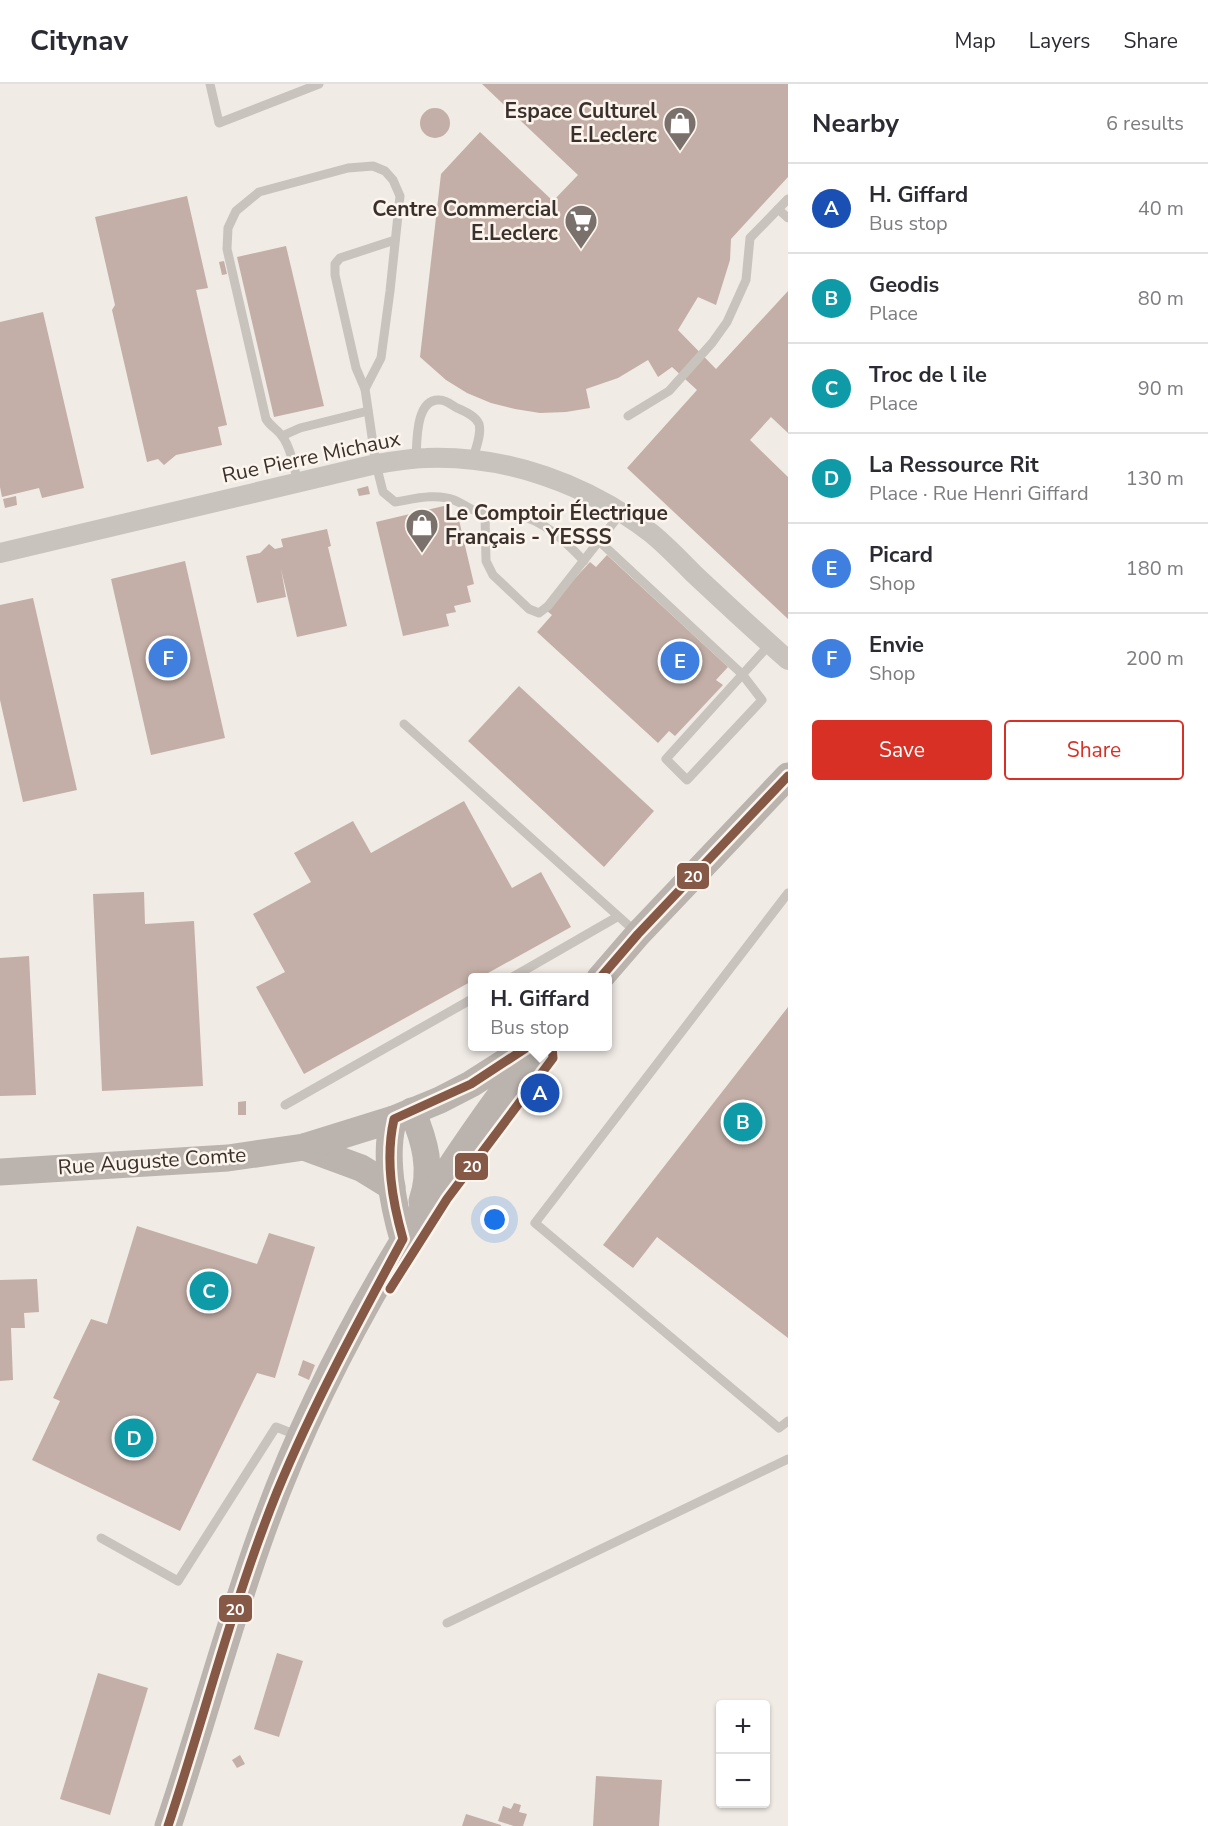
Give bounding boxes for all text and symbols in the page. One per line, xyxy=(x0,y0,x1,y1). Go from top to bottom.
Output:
text: Citynav xyxy=(30,22,128,60)
text: Map xyxy=(954,27,996,55)
text: Layers xyxy=(1029,27,1090,55)
text: Share xyxy=(1123,27,1178,55)
place label: Espace Culturel E.Leclerc xyxy=(505,97,657,149)
shop icon: Espace Culturel E.Leclerc xyxy=(662,105,698,152)
text: Nearby xyxy=(812,106,899,141)
text: 6 results xyxy=(1106,110,1184,137)
text: H. Giffard xyxy=(869,180,968,210)
place label: Centre Commercial E.Leclerc xyxy=(372,195,558,247)
text: A xyxy=(824,195,839,222)
text: 40 m xyxy=(1138,195,1184,222)
supermarket icon: Centre Commercial E.Leclerc xyxy=(563,203,599,250)
text: Bus stop xyxy=(869,210,948,237)
text: Geodis xyxy=(869,270,939,300)
text: B xyxy=(825,285,838,312)
text: 80 m xyxy=(1138,285,1184,312)
text: Place xyxy=(869,300,918,327)
text: Troc de l ile xyxy=(869,360,987,390)
text: C xyxy=(825,375,838,402)
text: 90 m xyxy=(1138,375,1184,402)
text: Place xyxy=(869,390,918,417)
street label: Rue Pierre Michaux xyxy=(219,424,403,490)
text: La Ressource Rit xyxy=(869,450,1039,480)
text: D xyxy=(824,465,839,492)
text: 130 m xyxy=(1126,465,1184,492)
text: Place · Rue Henri Giffard xyxy=(869,480,1089,507)
place label: Le Comptoir Électrique Français - YESSS xyxy=(445,499,668,551)
shop icon: Le Comptoir Électrique Français - YESSS xyxy=(404,507,440,554)
text: Picard xyxy=(869,540,933,570)
text: E xyxy=(826,555,837,582)
text: 180 m xyxy=(1126,555,1184,582)
text: Shop xyxy=(869,570,915,597)
text: Envie xyxy=(869,630,924,660)
pin: F xyxy=(148,636,188,680)
pin: E xyxy=(660,638,700,684)
text: F xyxy=(826,645,837,672)
text: 200 m xyxy=(1126,645,1184,672)
text: Shop xyxy=(869,660,915,687)
button: Save xyxy=(812,720,992,780)
button: Share xyxy=(1004,720,1184,780)
line badge: 20 xyxy=(676,862,710,890)
text: 20 xyxy=(683,866,703,888)
popup xyxy=(468,973,612,1051)
text: H. Giffard xyxy=(490,984,590,1014)
text: Bus stop xyxy=(490,1014,569,1041)
pin: A xyxy=(520,1070,560,1116)
pin: B xyxy=(724,1100,762,1144)
street label: Rue Auguste Comte xyxy=(57,1140,247,1182)
line badge: 20 xyxy=(454,1152,489,1181)
text: 20 xyxy=(462,1156,482,1178)
your location xyxy=(480,1205,509,1234)
pin: C xyxy=(190,1268,228,1314)
pin: D xyxy=(114,1416,154,1460)
line badge: 20 xyxy=(218,1594,253,1623)
text: 20 xyxy=(225,1599,245,1621)
map controls xyxy=(716,1700,770,1808)
button: + xyxy=(716,1700,770,1754)
button: − xyxy=(716,1754,770,1808)

